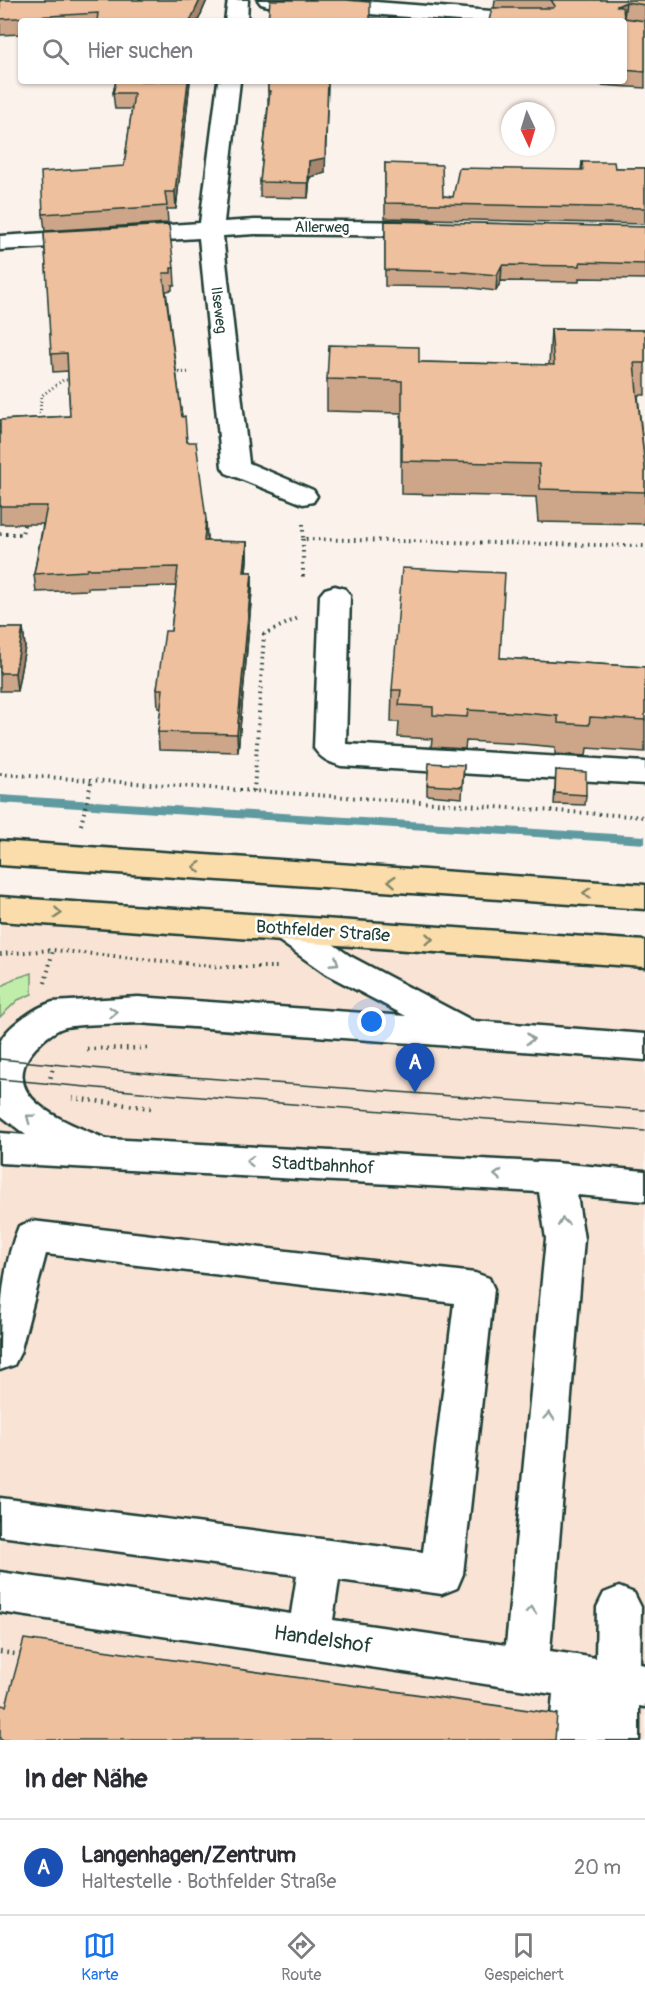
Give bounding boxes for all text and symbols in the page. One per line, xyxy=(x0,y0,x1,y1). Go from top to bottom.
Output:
search box xyxy=(18,18,627,84)
icon: search xyxy=(39,35,72,68)
text: Hier suchen xyxy=(87,37,193,65)
north arrow xyxy=(501,102,555,156)
street label: Allerweg xyxy=(295,218,349,237)
street label: Ilseweg xyxy=(206,286,231,335)
one-way arrow xyxy=(193,861,202,874)
one-way arrow xyxy=(387,874,396,887)
one-way arrow xyxy=(582,887,591,900)
one-way arrow xyxy=(54,906,63,919)
street label: Bothfelder Straße xyxy=(255,915,391,948)
one-way arrow xyxy=(425,932,434,945)
one-way arrow xyxy=(329,955,339,967)
one-way arrow xyxy=(108,1005,117,1018)
your location xyxy=(357,1007,386,1036)
one-way arrow xyxy=(526,1032,535,1045)
pin: A xyxy=(396,1044,434,1093)
one-way arrow xyxy=(26,1114,37,1125)
street label: Stadtbahnhof xyxy=(271,1151,376,1180)
one-way arrow xyxy=(246,1154,255,1167)
one-way arrow xyxy=(494,1169,503,1182)
one-way arrow xyxy=(557,1217,569,1227)
one-way arrow xyxy=(542,1412,555,1421)
one-way arrow xyxy=(524,1606,537,1615)
street label: Handelshof xyxy=(272,1619,374,1660)
text: In der Nähe xyxy=(24,1763,147,1795)
text: Langenhagen/Zentrum xyxy=(81,1841,296,1869)
text: A xyxy=(37,1855,50,1880)
text: 20 m xyxy=(574,1855,621,1880)
text: Haltestelle · Bothfelder Straße xyxy=(81,1869,336,1894)
tab: Karte xyxy=(81,1929,118,1985)
tab: Route xyxy=(281,1929,321,1985)
tab: Gespeichert xyxy=(484,1929,564,1985)

